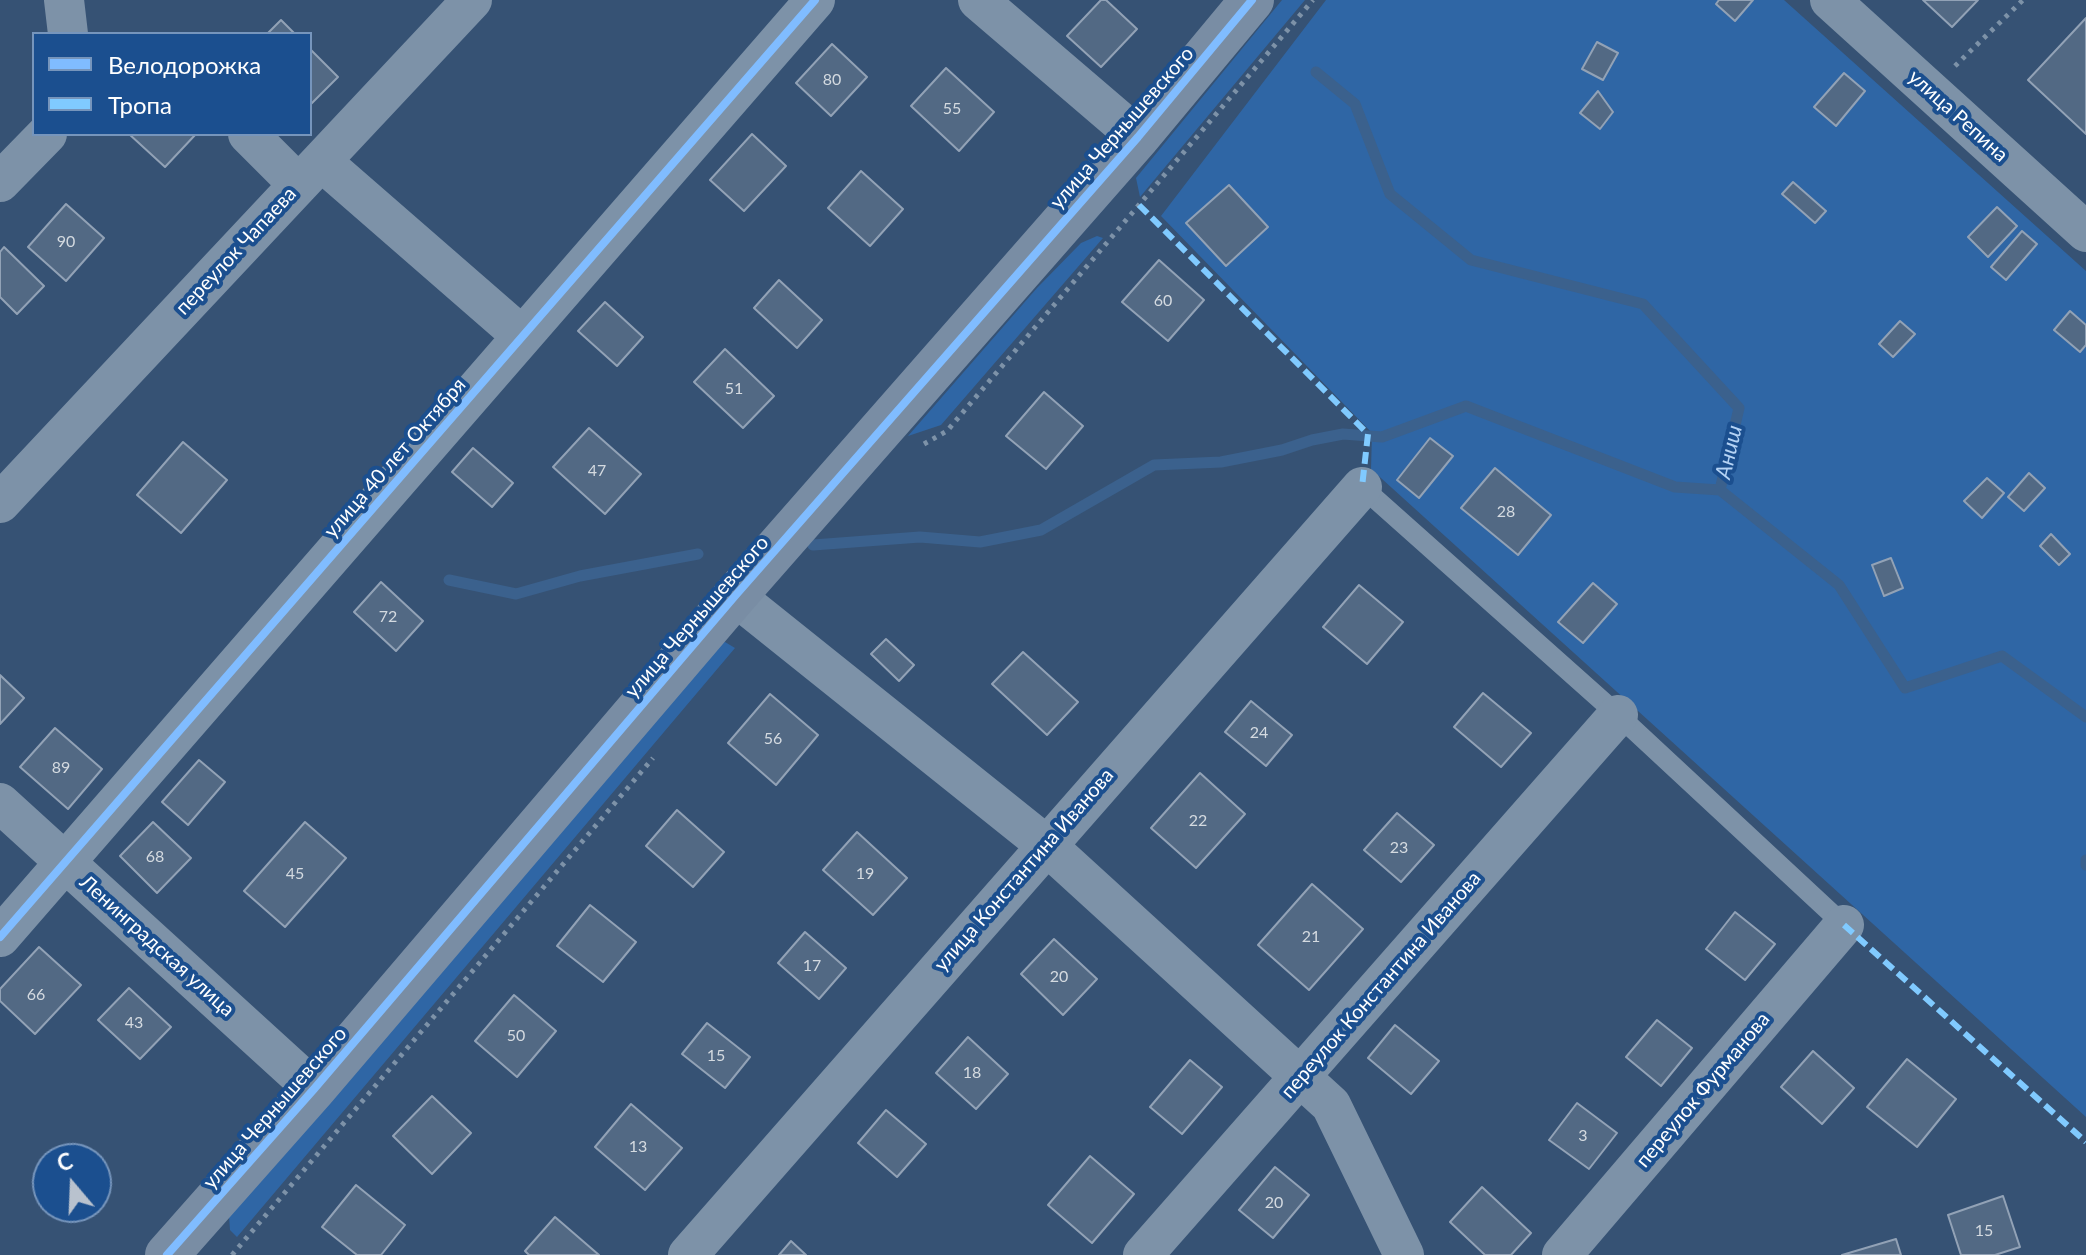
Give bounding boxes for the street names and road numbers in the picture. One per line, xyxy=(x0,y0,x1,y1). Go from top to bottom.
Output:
street label: улица Чернышевского xyxy=(1045,42,1199,214)
street label: улица Репина xyxy=(1903,65,2013,167)
street label: переулок Чапаева xyxy=(171,182,301,320)
street label: улица 40 лет Октября xyxy=(319,373,471,543)
street label: улица Чернышевского xyxy=(620,531,774,703)
street label: улица Константина Иванова xyxy=(929,764,1119,976)
street label: переулок Константина Иванова xyxy=(1276,867,1486,1103)
street label: Ленинградская улица xyxy=(75,870,239,1022)
street label: переулок Фурманова xyxy=(1631,1008,1775,1172)
street label: улица Чернышевского xyxy=(198,1022,352,1194)

